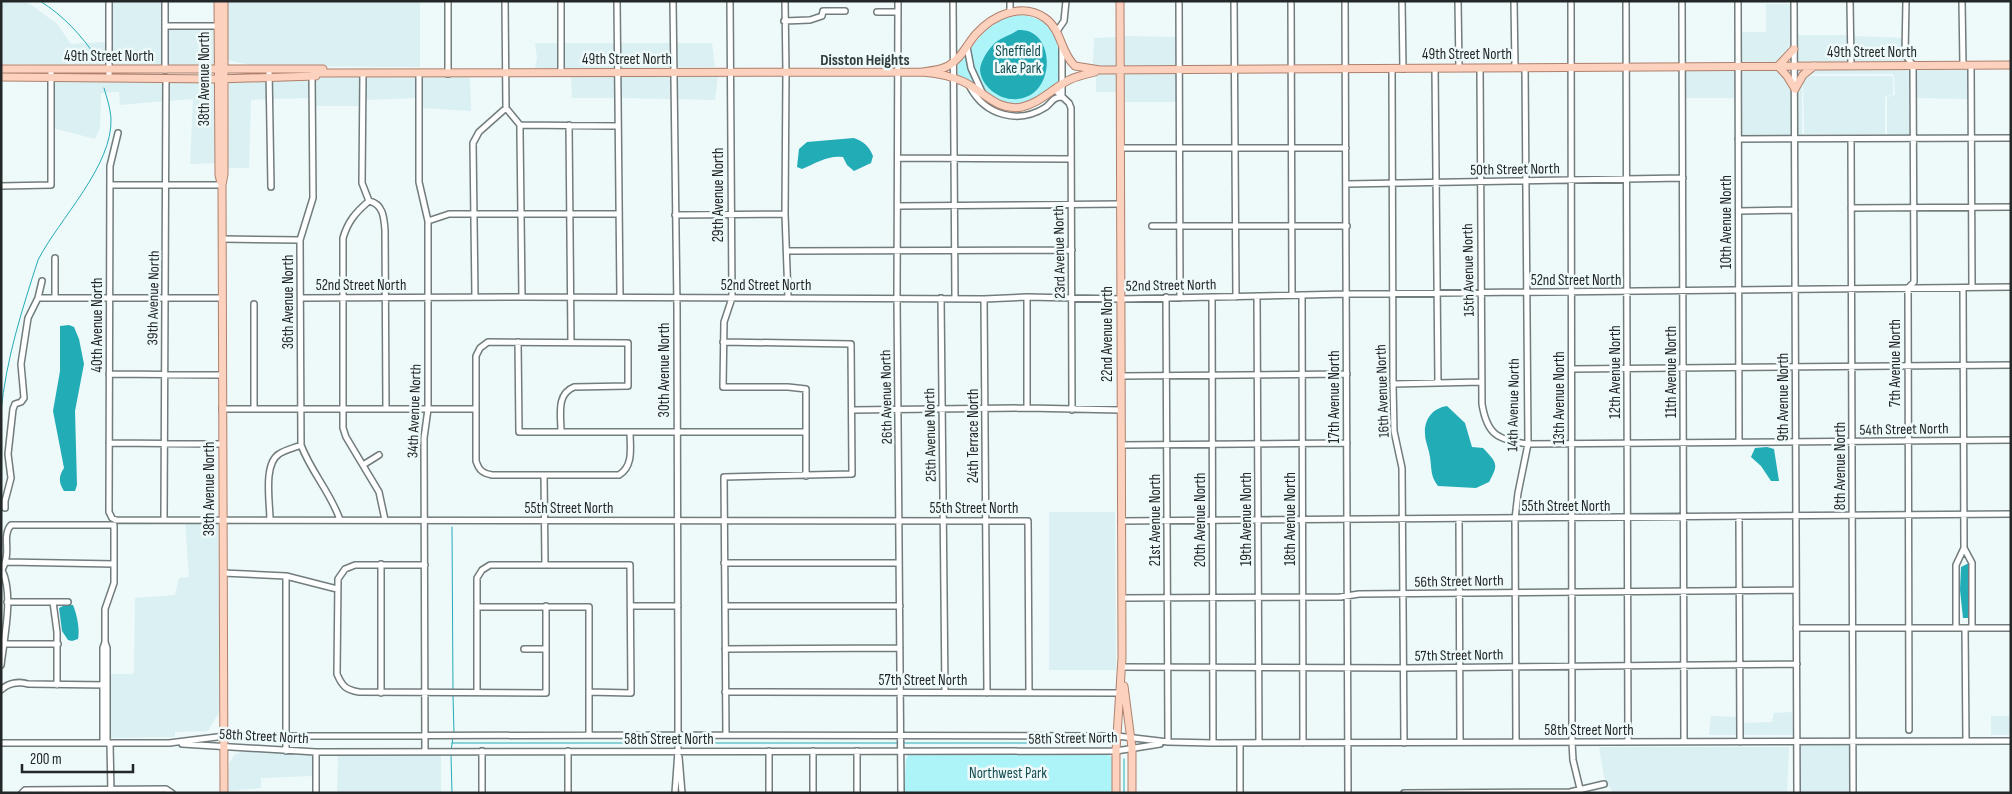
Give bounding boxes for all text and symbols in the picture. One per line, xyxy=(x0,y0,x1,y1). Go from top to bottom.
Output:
street label: 38th Avenue North xyxy=(195,32,214,126)
park label: Sheffield Lake Park xyxy=(994,42,1042,78)
street label: 49th Street North xyxy=(1827,43,1917,62)
street label: 49th Street North xyxy=(1422,45,1512,64)
street label: 49th Street North xyxy=(64,47,154,66)
street label: 49th Street North xyxy=(582,50,672,69)
district label: Disston Heights xyxy=(820,51,910,70)
street label: 29th Avenue North xyxy=(709,148,728,242)
street label: 50th Street North xyxy=(1470,159,1560,180)
street label: 10th Avenue North xyxy=(1717,175,1736,269)
street label: 23rd Avenue North xyxy=(1049,205,1070,299)
street label: 15th Avenue North xyxy=(1458,223,1479,317)
street label: 39th Avenue North xyxy=(143,250,164,346)
street label: 36th Avenue North xyxy=(279,255,298,349)
street label: 52nd Street North xyxy=(1531,271,1621,290)
street label: 52nd Street North xyxy=(1126,275,1216,296)
street label: 52nd Street North xyxy=(316,276,406,295)
street label: 52nd Street North xyxy=(721,276,811,295)
street label: 40th Avenue North xyxy=(88,278,107,372)
street label: 22nd Avenue North xyxy=(1098,286,1117,382)
street label: 7th Avenue North xyxy=(1886,319,1905,407)
street label: 30th Avenue North xyxy=(655,323,674,417)
street label: 12th Avenue North xyxy=(1606,325,1625,419)
street label: 11th Avenue North xyxy=(1662,326,1681,418)
street label: 16th Avenue North xyxy=(1371,344,1394,438)
street label: 26th Avenue North xyxy=(876,350,897,444)
street label: 17th Avenue North xyxy=(1325,350,1344,444)
street label: 13th Avenue North xyxy=(1550,351,1569,445)
street label: 9th Avenue North xyxy=(1774,353,1793,441)
street label: 14th Avenue North xyxy=(1503,358,1524,452)
street label: 34th Avenue North xyxy=(403,364,426,459)
street label: 25th Avenue North xyxy=(920,388,941,482)
street label: 24th Terrace North xyxy=(964,389,983,483)
street label: 54th Street North xyxy=(1859,419,1949,440)
street label: 8th Avenue North xyxy=(1831,422,1850,510)
street label: 38th Avenue North xyxy=(200,442,219,536)
street label: 19th Avenue North xyxy=(1237,472,1256,566)
street label: 18th Avenue North xyxy=(1281,472,1300,566)
street label: 20th Avenue North xyxy=(1191,473,1210,567)
street label: 21st Avenue North xyxy=(1146,474,1165,566)
street label: 55th Street North xyxy=(1522,497,1610,516)
street label: 55th Street North xyxy=(525,499,613,518)
street label: 55th Street North xyxy=(930,499,1018,518)
street label: 56th Street North xyxy=(1414,571,1504,592)
street label: 57th Street North xyxy=(1414,645,1504,666)
street label: 57th Street North xyxy=(879,671,967,690)
street label: 58th Street North xyxy=(1544,721,1634,740)
street label: 58th Street North xyxy=(219,725,309,748)
street label: 58th Street North xyxy=(1028,728,1118,749)
street label: 58th Street North xyxy=(624,730,714,749)
scale bar xyxy=(22,742,134,774)
text: 200 m xyxy=(30,750,62,769)
park label: Northwest Park xyxy=(969,764,1047,783)

